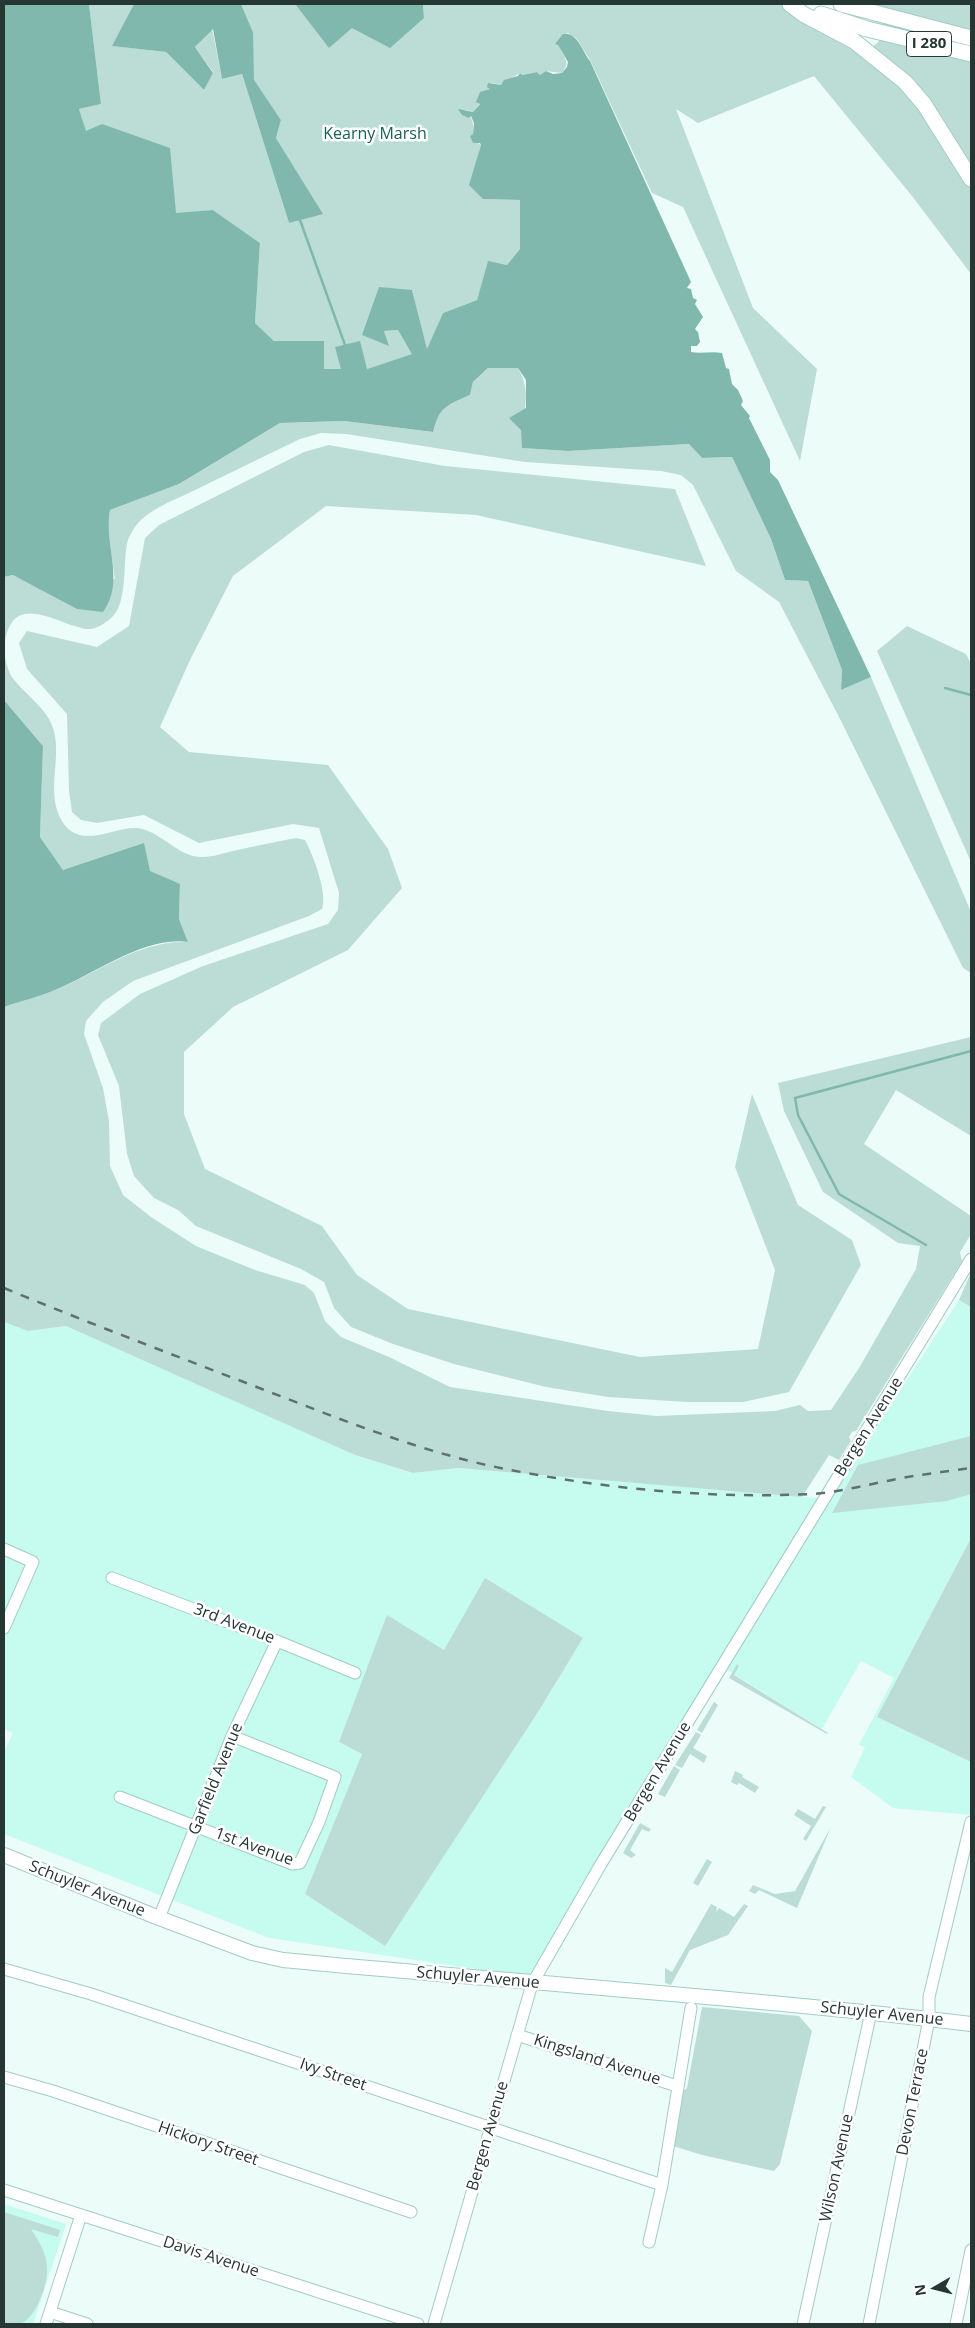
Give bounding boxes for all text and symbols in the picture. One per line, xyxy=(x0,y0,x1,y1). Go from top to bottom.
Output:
road number: I 280 xyxy=(906,32,952,56)
park label: Kearny Marsh xyxy=(323,124,427,144)
street label: Bergen Avenue xyxy=(831,1374,907,1480)
street label: 3rd Avenue xyxy=(191,1600,277,1648)
street label: Bergen Avenue xyxy=(621,1719,695,1825)
street label: Garfield Avenue xyxy=(185,1720,247,1838)
street label: 1st Avenue xyxy=(212,1824,296,1870)
street label: Schuyler Avenue xyxy=(26,1857,148,1921)
street label: Schuyler Avenue xyxy=(416,1963,540,1993)
street label: Schuyler Avenue xyxy=(820,1998,944,2030)
street label: Kingsland Avenue xyxy=(531,2030,663,2090)
street label: Devon Terrace xyxy=(893,2047,933,2157)
street label: Ivy Street xyxy=(297,2055,369,2095)
street label: Bergen Avenue xyxy=(463,2079,513,2193)
street label: Wilson Avenue xyxy=(816,2112,858,2224)
street label: Hickory Street xyxy=(155,2118,261,2170)
street label: Davis Avenue xyxy=(160,2232,262,2282)
north arrow xyxy=(910,2263,960,2313)
text: N xyxy=(909,2283,930,2297)

